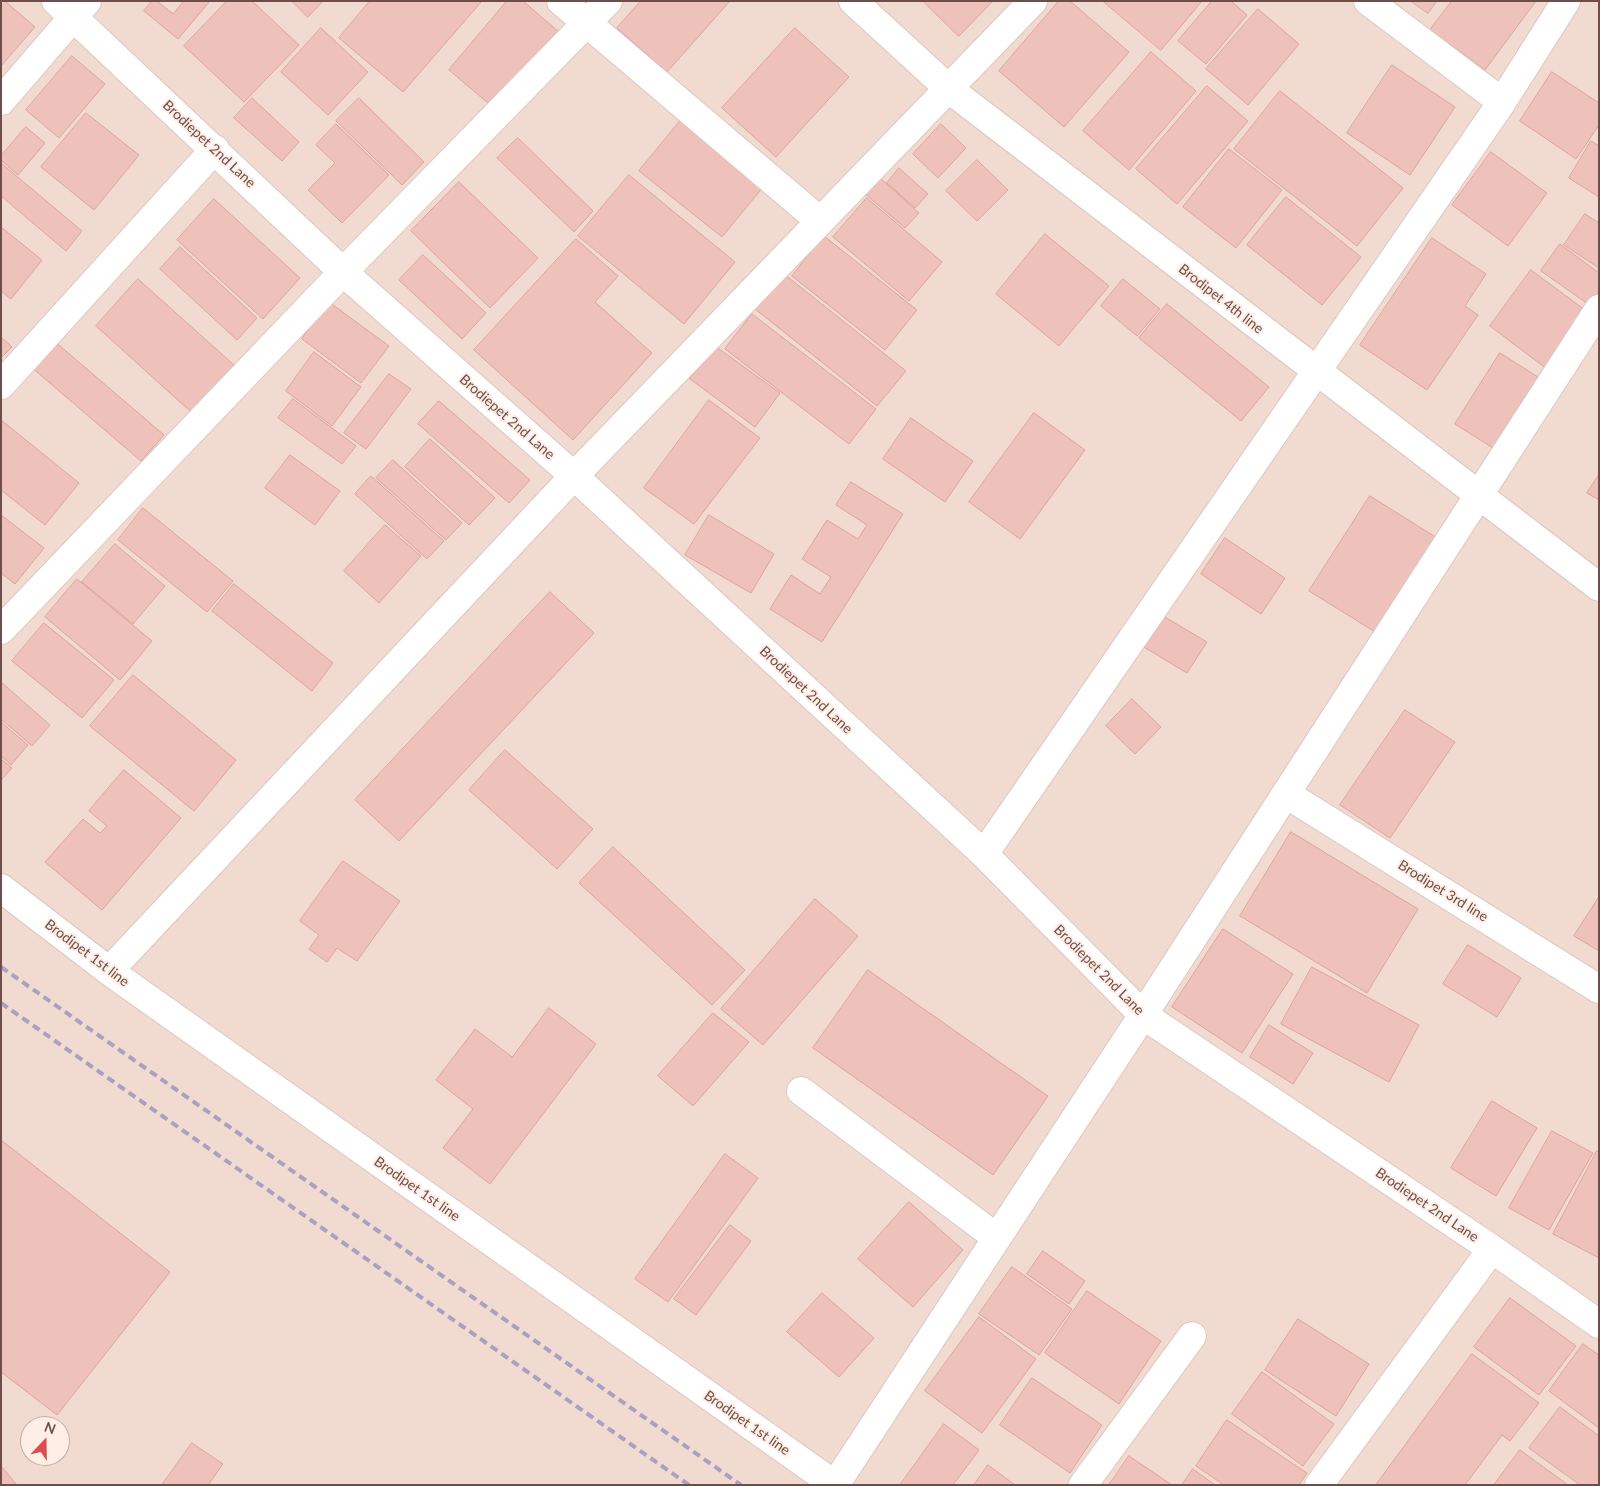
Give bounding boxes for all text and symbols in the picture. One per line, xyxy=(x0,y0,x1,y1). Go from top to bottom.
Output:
street label: Brodiepet 2nd Lane xyxy=(159,97,259,191)
street label: Brodipet 4th line xyxy=(1175,261,1267,337)
street label: Brodiepet 2nd Lane xyxy=(456,371,558,463)
street label: Brodiepet 2nd Lane xyxy=(756,643,856,737)
street label: Brodipet 3rd line xyxy=(1395,857,1491,925)
street label: Brodipet 1st line xyxy=(41,916,133,990)
street label: Brodiepet 2nd Lane xyxy=(1050,921,1148,1019)
street label: Brodipet 1st line xyxy=(371,1153,463,1225)
street label: Brodiepet 2nd Lane xyxy=(1372,1164,1482,1246)
street label: Brodipet 1st line xyxy=(701,1387,793,1459)
north arrow xyxy=(20,1416,70,1466)
text: N xyxy=(42,1418,58,1437)

